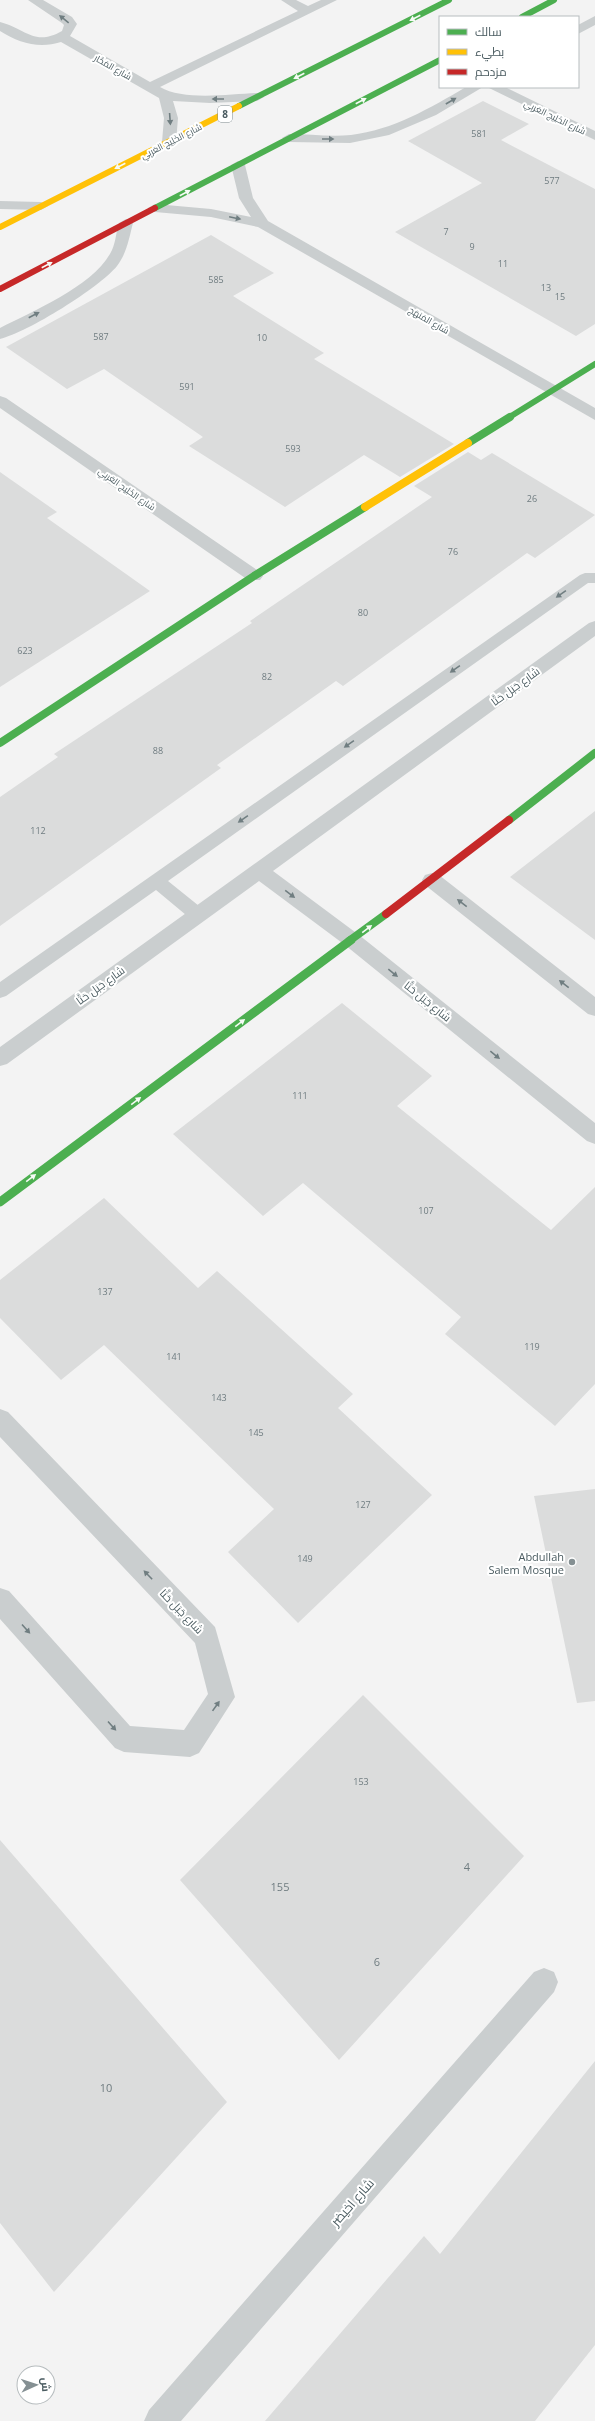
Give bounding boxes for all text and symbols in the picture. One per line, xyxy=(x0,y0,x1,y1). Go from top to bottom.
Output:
one-way arrow xyxy=(409,14,420,21)
one-way arrow xyxy=(59,15,70,23)
legend xyxy=(439,16,579,88)
text: سالك xyxy=(475,23,502,40)
text: بطيء xyxy=(475,43,504,62)
street label: شارع المَحَّار xyxy=(91,51,134,83)
text: مزدحم xyxy=(475,63,507,80)
one-way arrow xyxy=(293,73,304,79)
one-way arrow xyxy=(211,96,224,102)
street label: شارع الخَلِيج العَربِي xyxy=(522,96,588,138)
one-way arrow xyxy=(355,98,367,104)
one-way arrow xyxy=(445,98,457,105)
road number: 8 xyxy=(218,106,232,122)
one-way arrow xyxy=(167,113,174,125)
street label: شارع الخَلِيج العَربِي xyxy=(138,120,204,163)
house number: 581 xyxy=(471,127,487,140)
one-way arrow xyxy=(322,136,335,142)
one-way arrow xyxy=(114,163,126,169)
house number: 577 xyxy=(544,174,560,187)
one-way arrow xyxy=(179,189,191,196)
one-way arrow xyxy=(229,216,241,222)
house number: 7 xyxy=(443,225,449,238)
house number: 9 xyxy=(469,240,475,253)
house number: 11 xyxy=(498,257,508,270)
one-way arrow xyxy=(41,261,53,268)
house number: 585 xyxy=(208,273,224,286)
house number: 13 xyxy=(541,281,551,294)
house number: 15 xyxy=(555,290,565,303)
street label: شارع المَنهَج xyxy=(406,303,452,337)
one-way arrow xyxy=(28,312,40,318)
house number: 587 xyxy=(93,330,109,343)
house number: 10 xyxy=(257,331,267,344)
house number: 591 xyxy=(179,380,195,393)
house number: 593 xyxy=(285,442,301,455)
street label: شارع الخَلِيج العَربِي xyxy=(95,464,158,514)
house number: 26 xyxy=(527,492,537,505)
house number: 76 xyxy=(448,545,458,558)
one-way arrow xyxy=(556,590,567,598)
house number: 80 xyxy=(358,606,368,619)
house number: 623 xyxy=(17,644,33,657)
street label: شارع جَبَل حَتَّا xyxy=(488,663,543,710)
one-way arrow xyxy=(450,665,460,673)
house number: 82 xyxy=(262,670,272,683)
one-way arrow xyxy=(344,740,354,748)
house number: 88 xyxy=(153,744,163,757)
one-way arrow xyxy=(237,815,248,823)
house number: 112 xyxy=(30,824,46,837)
one-way arrow xyxy=(285,890,296,898)
one-way arrow xyxy=(457,899,468,908)
one-way arrow xyxy=(361,924,372,933)
street label: شارع جَبَل حَتَّا xyxy=(73,962,128,1009)
one-way arrow xyxy=(388,969,399,978)
street label: شارع جَبَل حَتَّا xyxy=(401,977,455,1025)
one-way arrow xyxy=(559,980,570,988)
one-way arrow xyxy=(234,1019,245,1027)
one-way arrow xyxy=(489,1050,500,1059)
house number: 111 xyxy=(292,1089,308,1102)
one-way arrow xyxy=(130,1096,141,1105)
one-way arrow xyxy=(26,1174,37,1182)
house number: 107 xyxy=(418,1204,434,1217)
house number: 137 xyxy=(97,1285,113,1298)
house number: 119 xyxy=(524,1340,540,1353)
house number: 141 xyxy=(166,1350,182,1363)
house number: 143 xyxy=(211,1391,227,1404)
house number: 145 xyxy=(248,1426,264,1439)
house number: 127 xyxy=(355,1498,371,1511)
place label: Abdullah Salem Mosque xyxy=(488,1549,564,1577)
house number: 149 xyxy=(297,1552,313,1565)
marker: Abdullah Salem Mosque xyxy=(567,1557,577,1567)
one-way arrow xyxy=(143,1570,153,1580)
street label: شارع جَبَل حَتَّا xyxy=(156,1585,207,1637)
one-way arrow xyxy=(21,1624,31,1634)
one-way arrow xyxy=(212,1701,220,1711)
one-way arrow xyxy=(108,1721,117,1731)
house number: 153 xyxy=(353,1775,369,1788)
house number: 4 xyxy=(464,1859,471,1874)
house number: 155 xyxy=(271,1879,289,1894)
house number: 6 xyxy=(374,1954,380,1969)
house number: 10 xyxy=(100,2080,112,2095)
street label: شارع اخيضر xyxy=(326,2174,378,2230)
north arrow xyxy=(16,2365,56,2405)
text: ش xyxy=(39,2377,54,2392)

